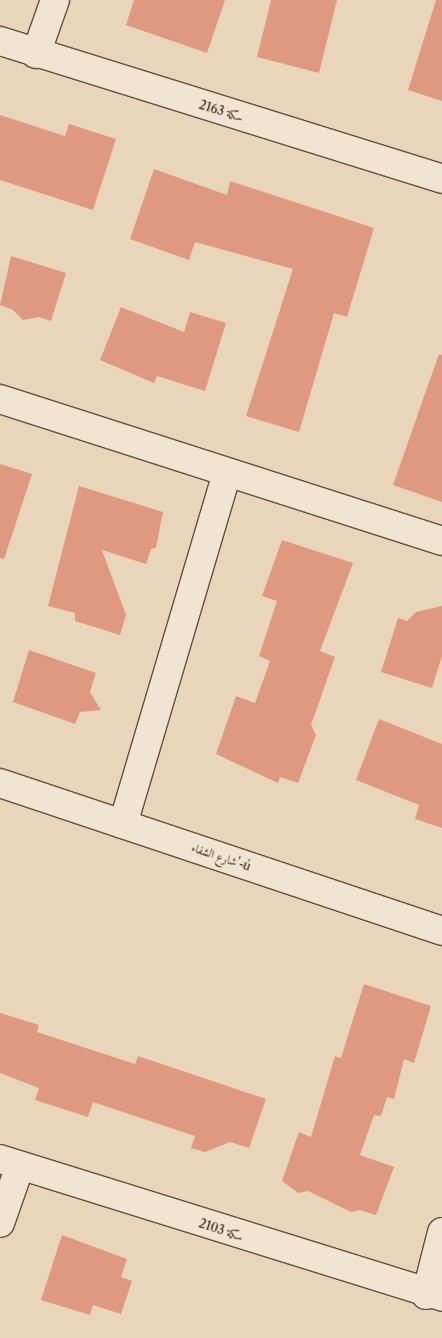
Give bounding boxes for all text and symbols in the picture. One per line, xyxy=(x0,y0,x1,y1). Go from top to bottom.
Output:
street label: سكة 2163 xyxy=(197,98,245,124)
street label: شارع الشفاء'-ú xyxy=(190,840,252,874)
street label: سكة 2103 xyxy=(197,1216,245,1244)

